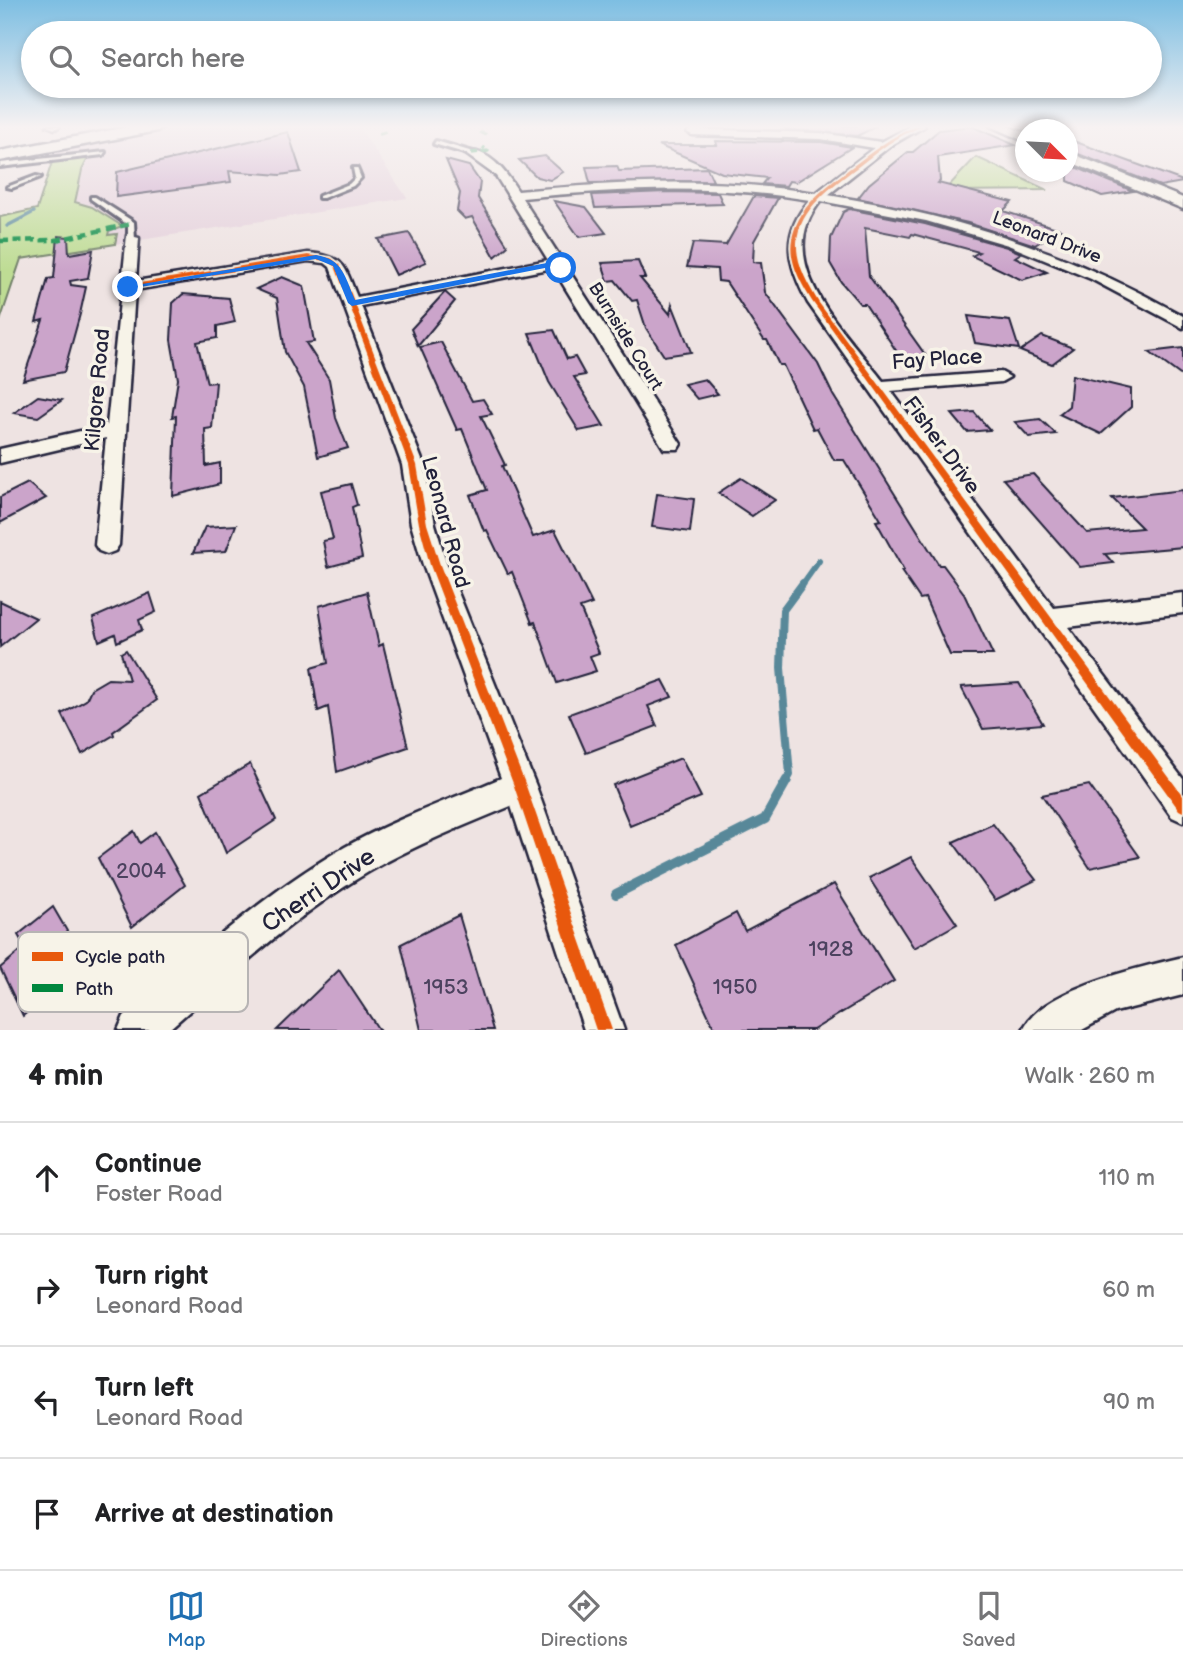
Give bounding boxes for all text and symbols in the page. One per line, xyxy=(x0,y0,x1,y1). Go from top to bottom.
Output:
search box xyxy=(21,21,1162,98)
icon: search xyxy=(45,41,83,79)
text: Search here xyxy=(101,44,245,75)
north arrow xyxy=(1015,119,1078,182)
street label: Leonard Drive xyxy=(990,207,1104,268)
route start xyxy=(545,252,576,283)
route end xyxy=(112,271,143,302)
street label: Burnside Court xyxy=(584,279,667,394)
street label: Kilgore Road xyxy=(80,328,115,452)
street label: Fay Place xyxy=(891,344,983,375)
street label: Fisher Drive xyxy=(898,392,985,499)
street label: Leonard Road xyxy=(416,454,475,591)
street label: Cherri Drive xyxy=(256,842,380,939)
house number: 2004 xyxy=(116,859,166,884)
legend xyxy=(18,932,248,1012)
house number: 1928 xyxy=(809,937,853,962)
text: Cycle path xyxy=(75,946,165,969)
house number: 1953 xyxy=(423,975,469,1000)
house number: 1950 xyxy=(713,975,757,1000)
text: Path xyxy=(75,978,113,1001)
text: 4 min xyxy=(28,1058,103,1094)
text: Walk · 260 m xyxy=(1025,1062,1155,1090)
text: Continue xyxy=(95,1149,202,1180)
icon: ahead xyxy=(28,1159,66,1197)
text: 110 m xyxy=(1098,1164,1155,1192)
text: Foster Road xyxy=(95,1180,223,1208)
text: Turn right xyxy=(95,1261,208,1292)
icon: right xyxy=(28,1271,66,1309)
text: 60 m xyxy=(1102,1276,1155,1304)
text: Leonard Road xyxy=(95,1292,243,1320)
text: Turn left xyxy=(95,1373,194,1404)
icon: left xyxy=(28,1383,66,1421)
text: 90 m xyxy=(1103,1388,1155,1416)
text: Leonard Road xyxy=(95,1404,243,1432)
icon: arrive xyxy=(28,1495,66,1533)
text: Arrive at destination xyxy=(95,1499,334,1530)
tab: Map xyxy=(167,1587,206,1652)
tab: Directions xyxy=(540,1587,628,1652)
tab: Saved xyxy=(962,1587,1016,1652)

